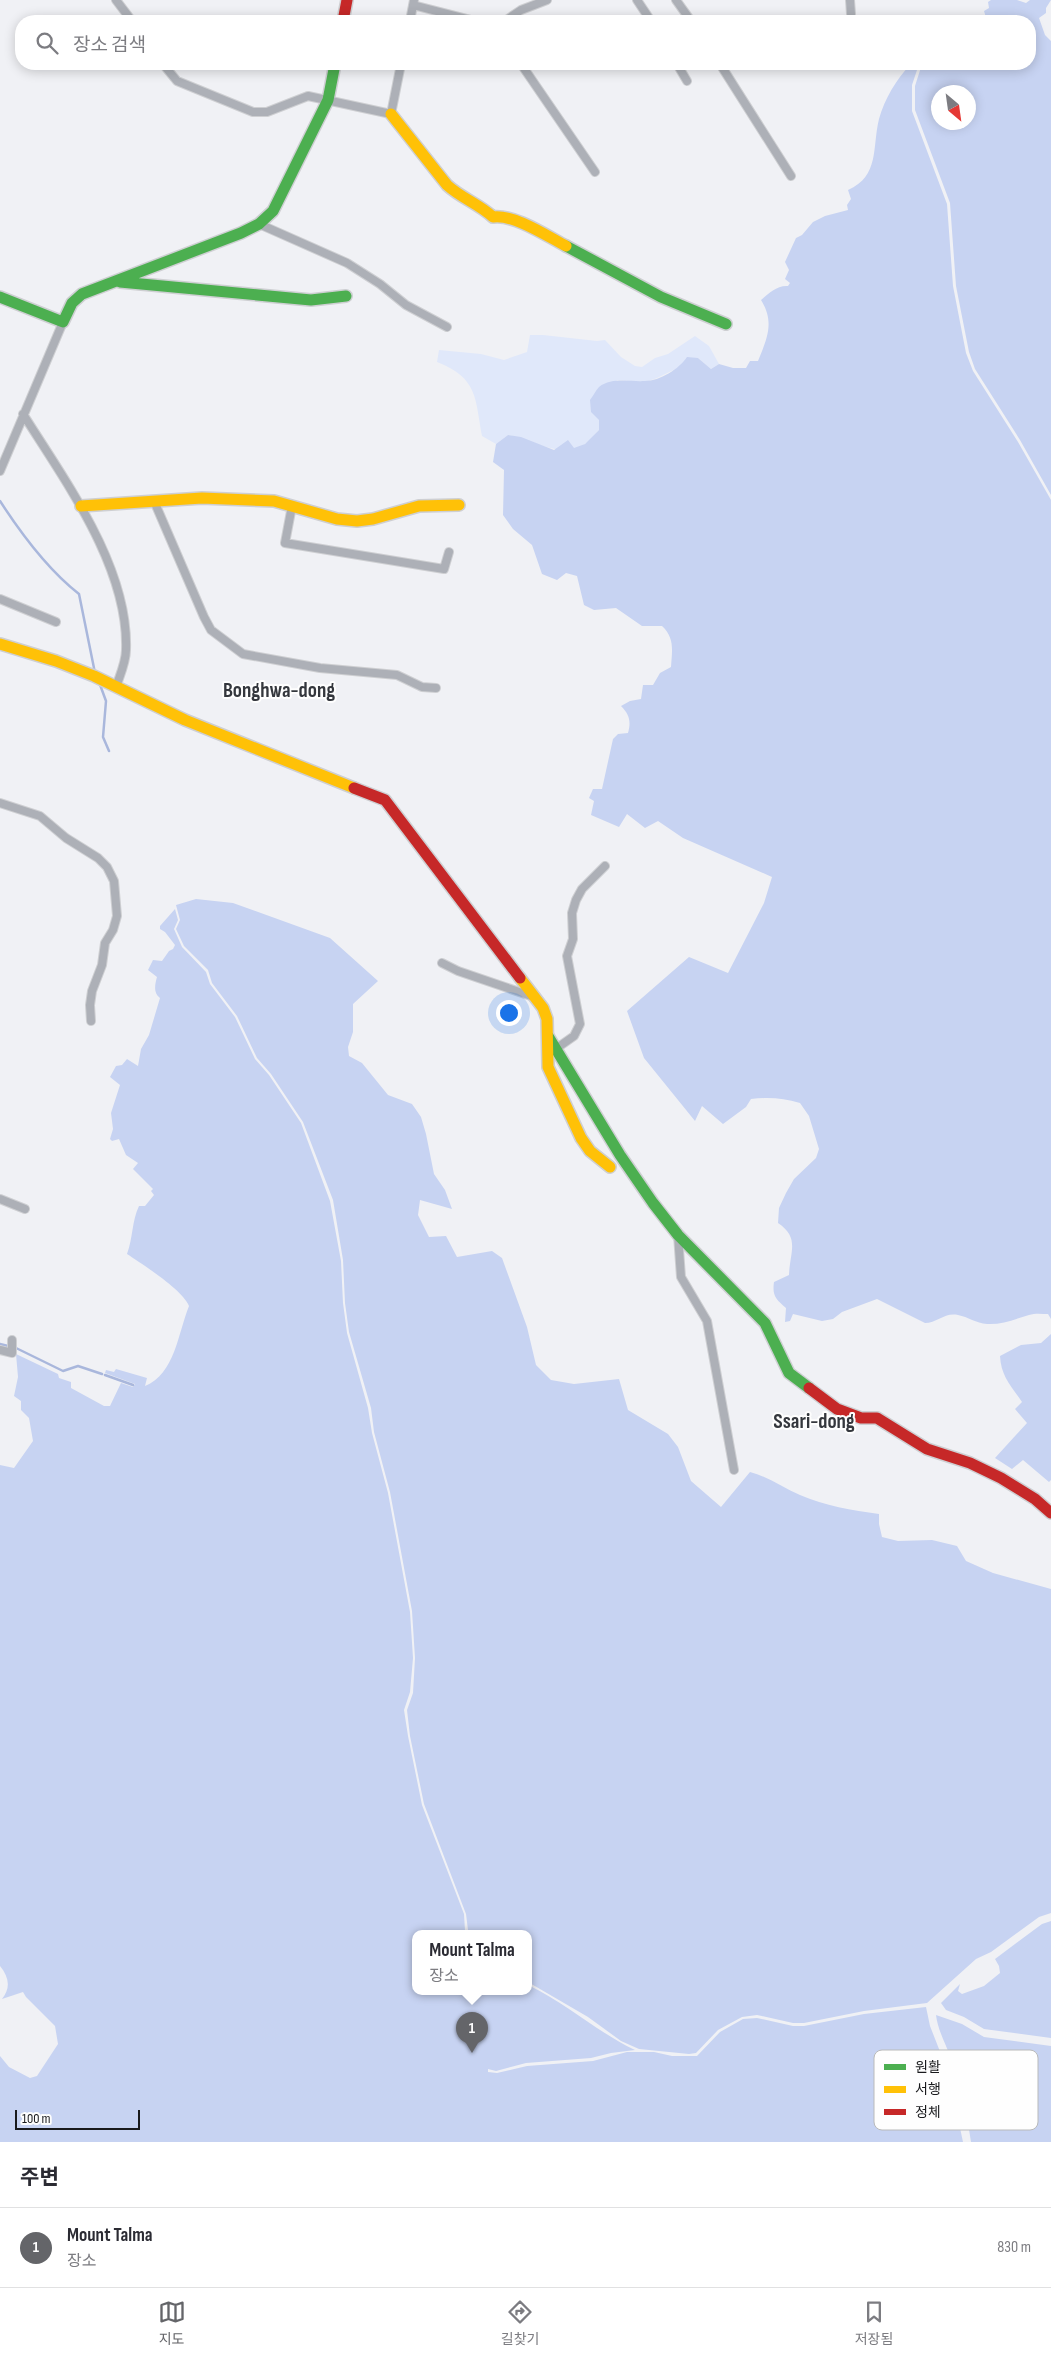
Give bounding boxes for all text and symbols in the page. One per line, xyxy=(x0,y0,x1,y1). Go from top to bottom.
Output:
search box xyxy=(15,15,1036,70)
icon: search xyxy=(33,29,61,57)
text: 장소 검색 xyxy=(73,34,146,57)
north arrow xyxy=(931,85,976,130)
district label: Bonghwa-dong xyxy=(223,678,335,703)
your location xyxy=(496,1000,522,1026)
district label: Ssari-dong xyxy=(773,1409,855,1434)
popup xyxy=(412,1930,532,1995)
text: Mount Talma xyxy=(429,1939,515,1962)
text: 장소 xyxy=(429,1967,459,1986)
pin: 1 xyxy=(456,2012,488,2053)
legend xyxy=(874,2050,1038,2130)
text: 원활 xyxy=(915,2059,941,2076)
text: 서행 xyxy=(915,2081,941,2098)
text: 정체 xyxy=(915,2104,941,2121)
scale bar xyxy=(15,2107,140,2130)
text: 100 m xyxy=(22,2110,51,2127)
text: 주변 xyxy=(20,2165,59,2190)
text: Mount Talma xyxy=(67,2224,153,2247)
text: 1 xyxy=(33,2238,39,2257)
text: 830 m xyxy=(997,2238,1031,2257)
text: 장소 xyxy=(67,2252,96,2271)
tab: 지도 xyxy=(158,2298,186,2348)
tab: 길찾기 xyxy=(501,2298,539,2348)
tab: 저장됨 xyxy=(855,2298,893,2348)

